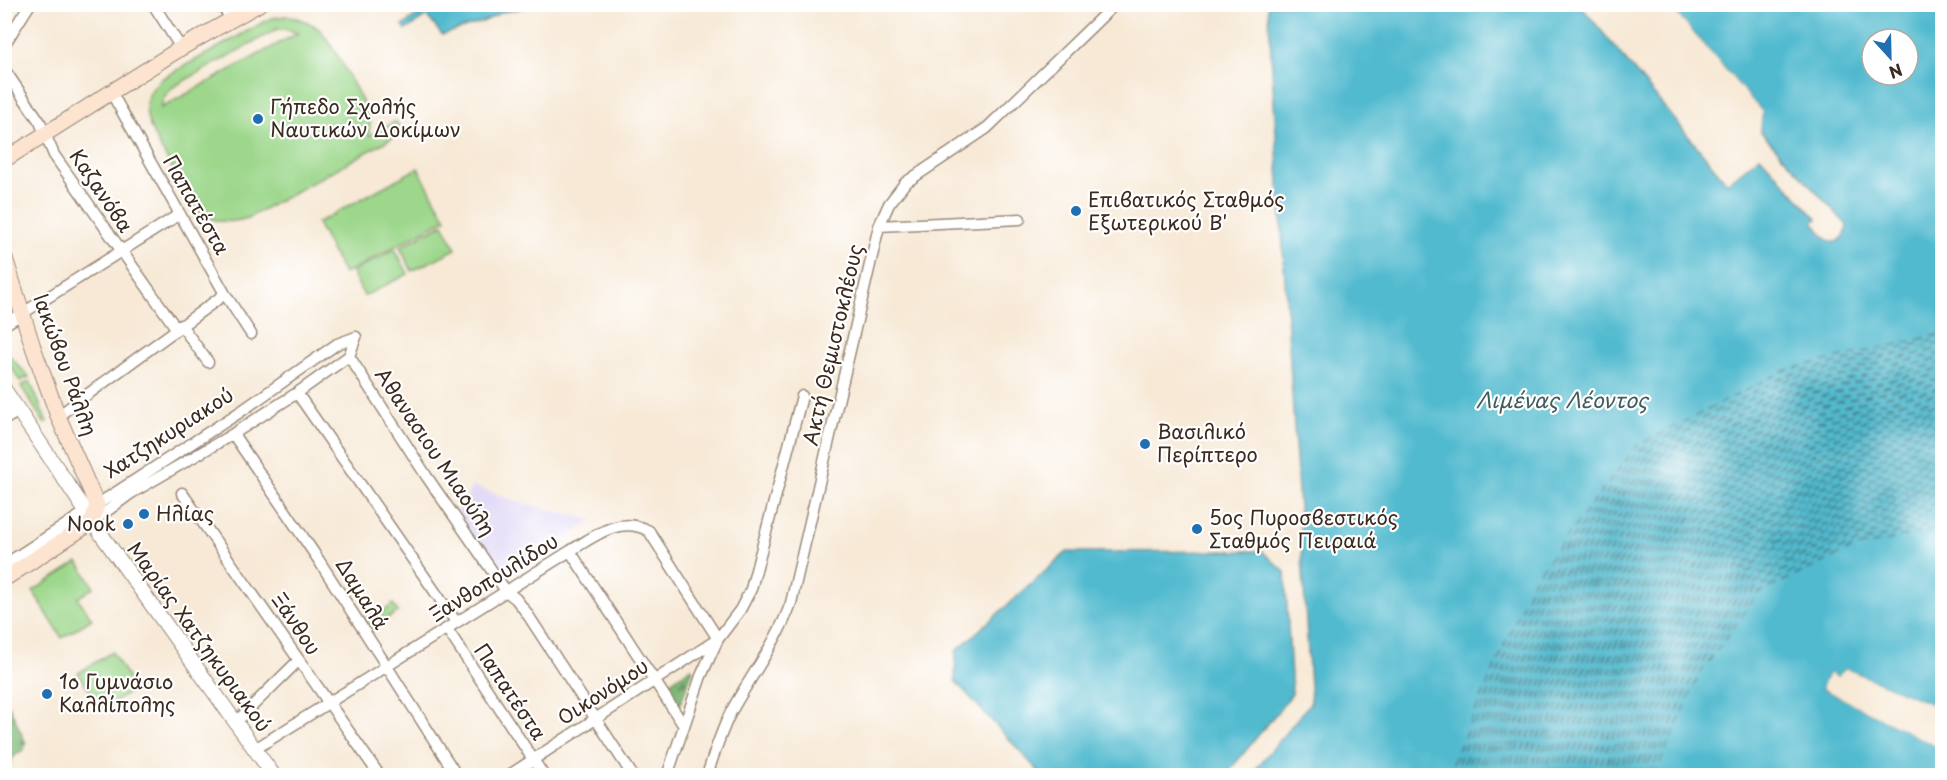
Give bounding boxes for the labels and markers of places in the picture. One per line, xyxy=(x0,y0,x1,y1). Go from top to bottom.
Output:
place label: Γήπεδο Σχολής Ναυτικών Δοκίμων xyxy=(270,91,461,144)
marker: Γήπεδο Σχολής Ναυτικών Δοκίμων xyxy=(251,112,265,126)
place label: Επιβατικός Σταθμός Εξωτερικού Β' xyxy=(1088,184,1285,237)
marker: Επιβατικός Σταθμός Εξωτερικού Β' xyxy=(1069,204,1083,218)
place label: Βασιλικό Περίπτερο xyxy=(1157,416,1258,469)
marker: Βασιλικό Περίπτερο xyxy=(1138,437,1152,451)
place label: Ηλίας xyxy=(156,498,214,528)
place label: 5ος Πυροσβεστικός Σταθμός Πειραιά xyxy=(1209,502,1398,555)
marker: Ηλίας xyxy=(137,507,151,521)
place label: Nook xyxy=(67,508,116,538)
marker: Nook xyxy=(121,517,135,531)
marker: 5ος Πυροσβεστικός Σταθμός Πειραιά xyxy=(1190,522,1204,536)
place label: 1ο Γυμνάσιο Καλλίπολης xyxy=(59,666,175,719)
marker: 1ο Γυμνάσιο Καλλίπολης xyxy=(40,687,54,701)

